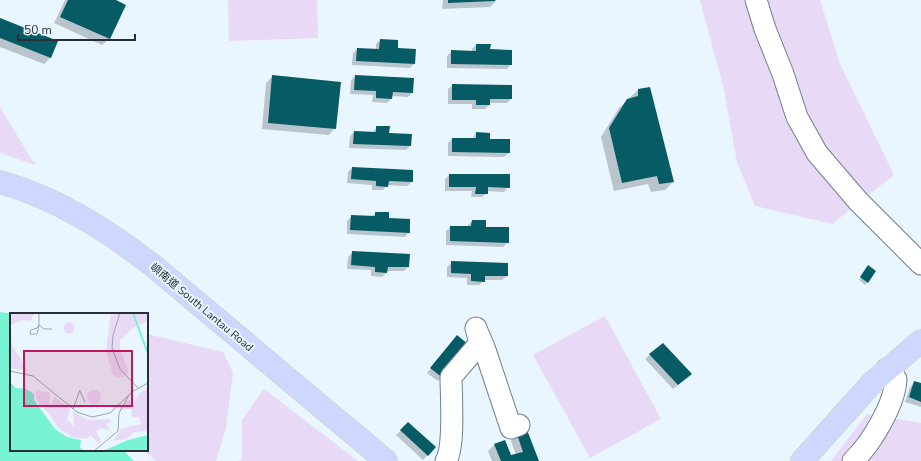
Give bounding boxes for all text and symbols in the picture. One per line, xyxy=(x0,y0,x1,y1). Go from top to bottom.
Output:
scale bar xyxy=(18,16,135,42)
text: 50 m xyxy=(24,22,52,38)
street label: 嶼南道 South Lantau Road xyxy=(147,260,256,355)
inset map xyxy=(10,313,148,451)

